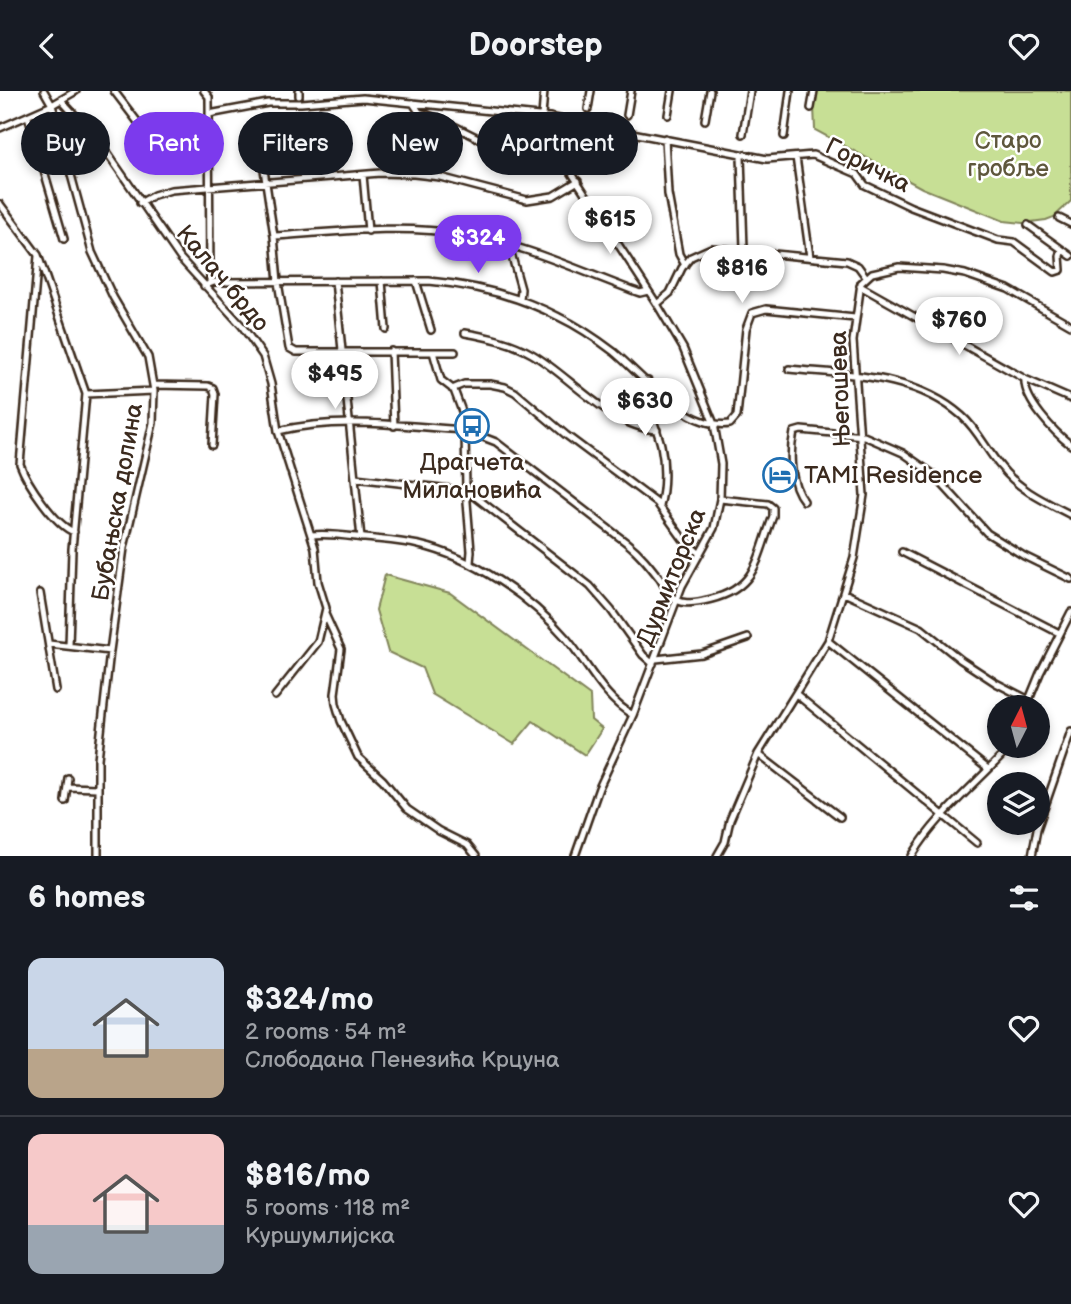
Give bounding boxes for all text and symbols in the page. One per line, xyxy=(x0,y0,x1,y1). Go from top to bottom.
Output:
text: Doorstep xyxy=(468,26,603,65)
icon: back xyxy=(28,27,66,65)
icon: heart xyxy=(1005,27,1043,65)
chip: Buy xyxy=(21,112,110,175)
chip: Rent xyxy=(124,112,224,175)
chip: Filters xyxy=(238,112,353,175)
chip: New xyxy=(367,112,463,175)
chip: Apartment xyxy=(477,112,638,175)
park label: Старо гробље xyxy=(967,126,1049,183)
street label: Горичка xyxy=(820,132,915,199)
pin: $615 xyxy=(569,197,651,256)
text: $615 xyxy=(584,205,636,233)
pin: $324 xyxy=(437,215,519,275)
street label: Калач брдо xyxy=(170,219,275,337)
text: $324 xyxy=(450,224,506,252)
pin: $816 xyxy=(701,245,783,305)
text: $816 xyxy=(716,254,768,282)
pin: $760 xyxy=(918,297,1000,357)
text: $760 xyxy=(931,306,987,334)
street label: Његошева xyxy=(824,330,857,448)
pin: $495 xyxy=(294,351,376,411)
text: $495 xyxy=(307,360,363,388)
pin: $630 xyxy=(604,379,686,438)
text: $630 xyxy=(617,387,673,415)
street label: Бубањска долина xyxy=(86,401,149,603)
bus stop icon: Драгчета Милановића xyxy=(453,407,491,445)
place label: Драгчета Милановића xyxy=(402,448,542,505)
hotel icon: TAMI Residence xyxy=(761,456,799,494)
place label: TAMI Residence xyxy=(804,461,983,490)
street label: Дурмиторска xyxy=(631,504,712,650)
north arrow xyxy=(987,695,1050,758)
map controls xyxy=(987,695,1050,835)
button: layers xyxy=(987,772,1050,835)
icon: filters xyxy=(1005,879,1043,917)
text: 6 homes xyxy=(28,880,145,916)
text: $324/mo xyxy=(245,982,374,1018)
icon: home xyxy=(84,986,168,1070)
icon: heart xyxy=(1005,1009,1043,1047)
text: 2 rooms · 54 m² xyxy=(245,1018,407,1046)
text: Слободана Пенезића Крцуна xyxy=(245,1046,560,1074)
text: $816/mo xyxy=(245,1158,370,1194)
icon: home xyxy=(84,1162,168,1246)
icon: heart xyxy=(1005,1185,1043,1223)
text: 5 rooms · 118 m² xyxy=(245,1194,410,1222)
text: Куршумлијска xyxy=(245,1222,395,1250)

